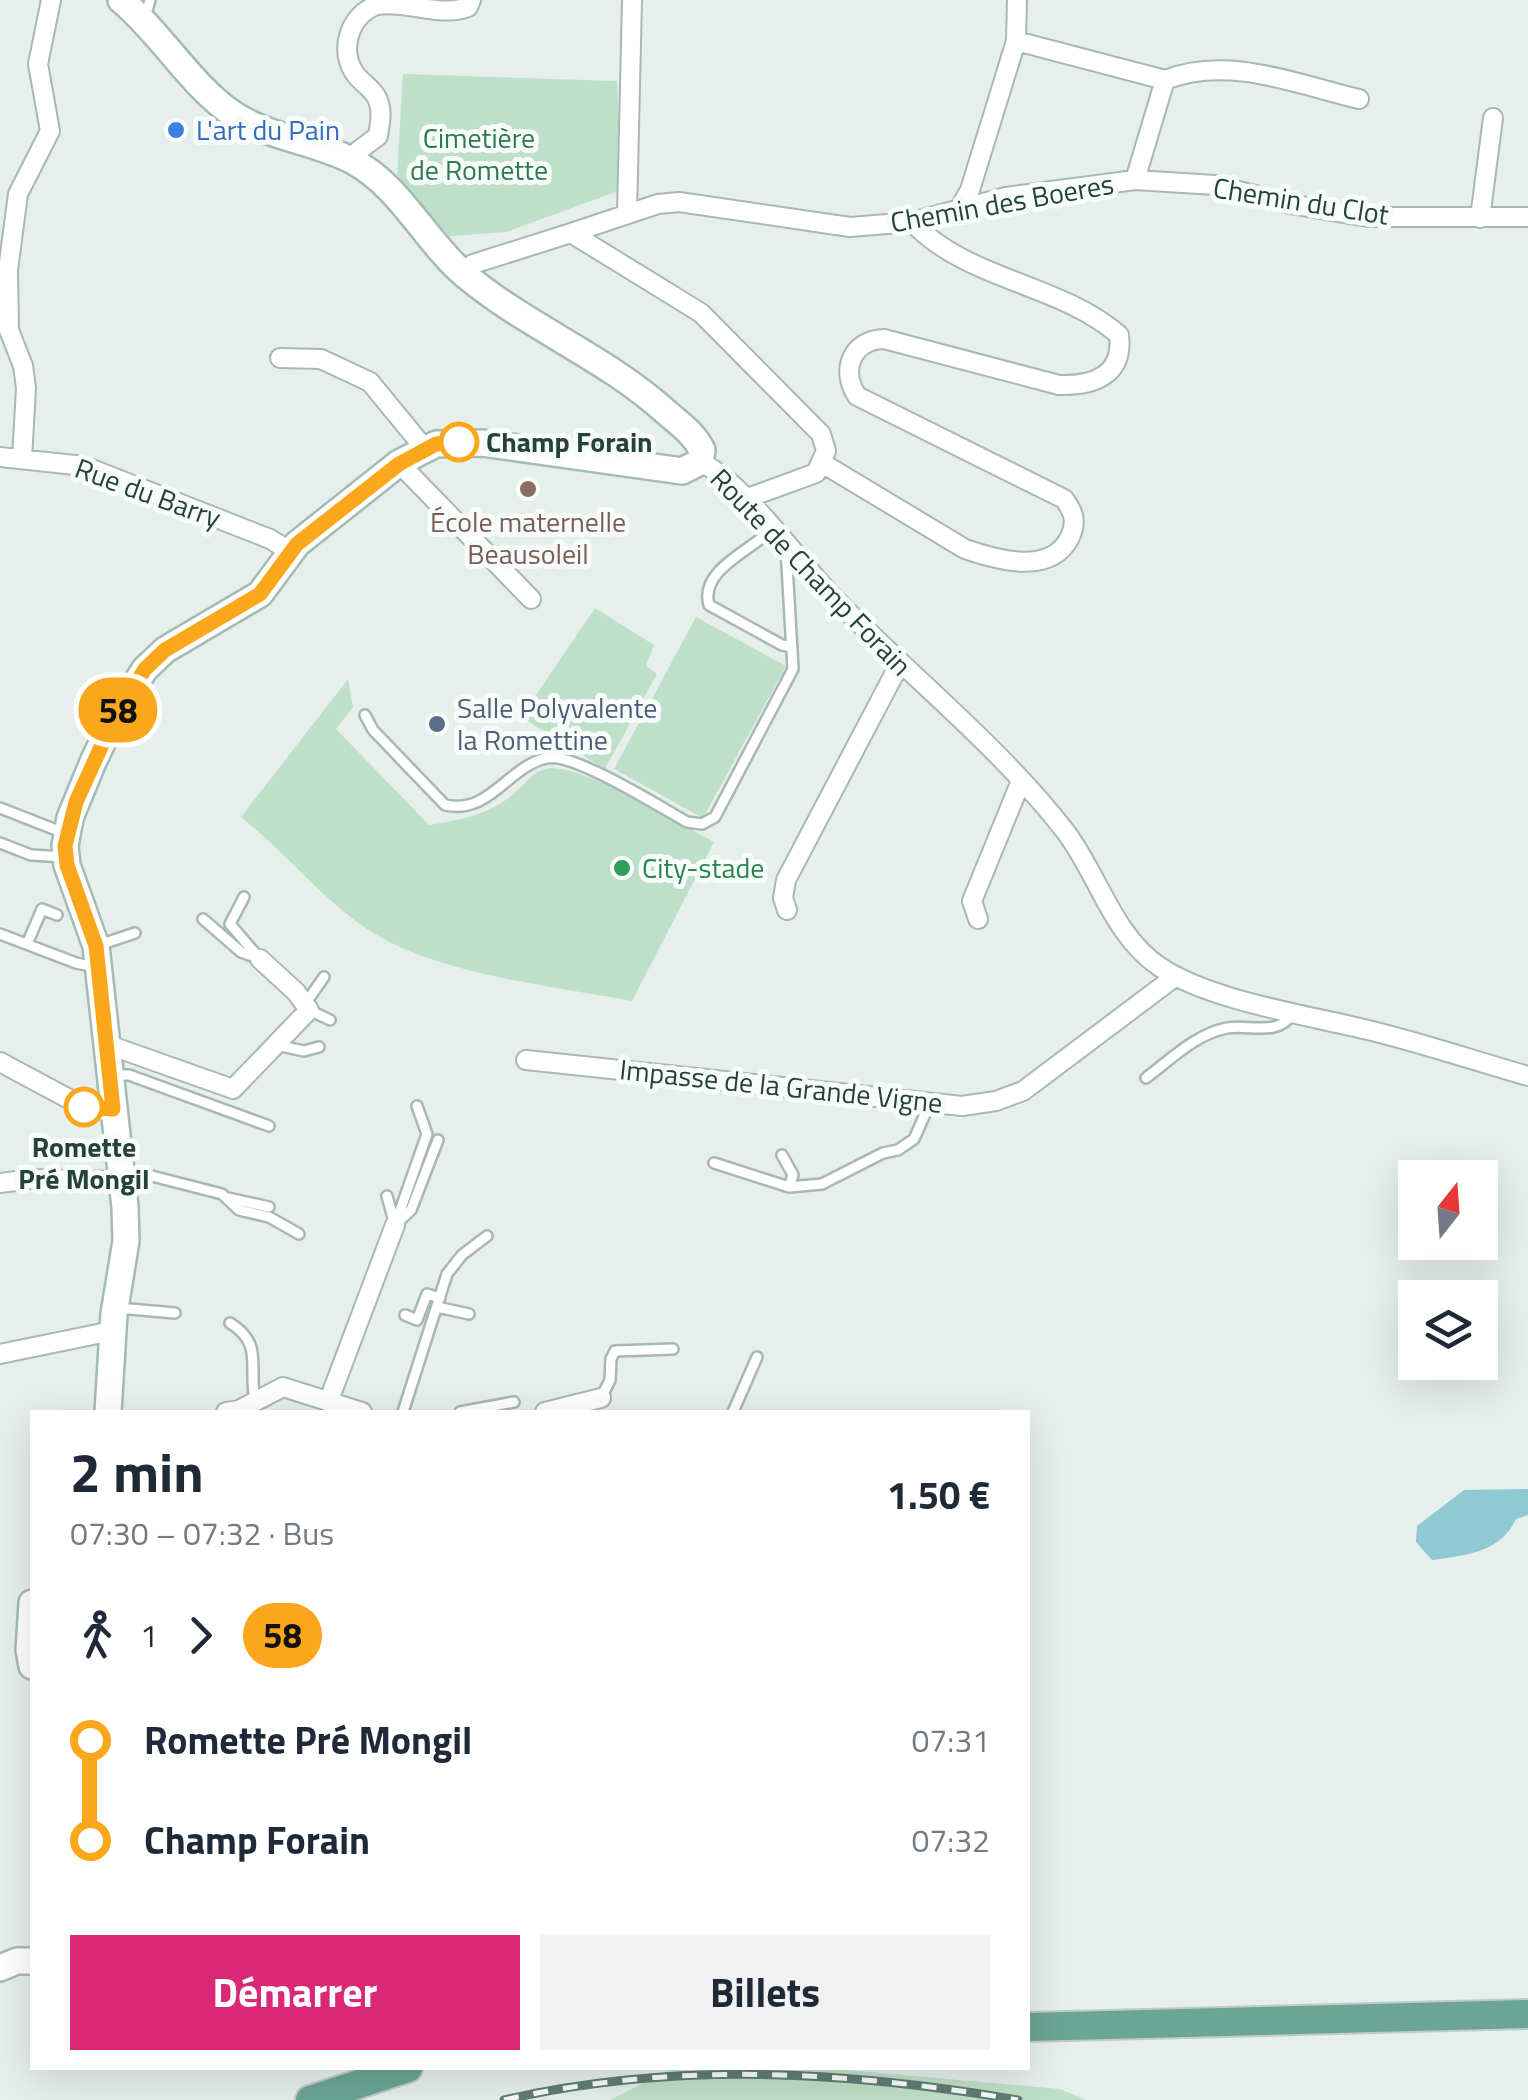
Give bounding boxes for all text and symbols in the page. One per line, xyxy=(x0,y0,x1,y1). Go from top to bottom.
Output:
place label: L'art du Pain xyxy=(196,108,340,151)
park label: Cimetière de Romette xyxy=(410,116,548,191)
marker: L'art du Pain xyxy=(165,119,187,141)
street label: Chemin des Boeres xyxy=(887,162,1117,243)
street label: Chemin du Clot xyxy=(1210,165,1392,236)
place label: Champ Forain xyxy=(486,420,653,463)
marker: Champ Forain xyxy=(440,423,478,461)
street label: Rue du Barry xyxy=(69,446,227,539)
street label: Route de Champ Forain xyxy=(701,458,922,685)
marker: École maternelle Beausoleil xyxy=(517,478,539,500)
place label: École maternelle Beausoleil xyxy=(430,500,626,575)
line badge: 58 xyxy=(73,678,163,742)
text: 58 xyxy=(98,683,138,737)
place label: Salle Polyvalente la Romettine xyxy=(457,686,658,761)
marker: Salle Polyvalente la Romettine xyxy=(426,713,448,735)
place label: City-stade xyxy=(642,846,764,889)
marker: City-stade xyxy=(611,857,633,879)
street label: Impasse de la Grande Vigne xyxy=(618,1047,945,1124)
marker: Romette Pré Mongil xyxy=(65,1088,103,1126)
place label: Romette Pré Mongil xyxy=(18,1125,150,1200)
north arrow xyxy=(1398,1160,1498,1260)
map controls xyxy=(1398,1160,1498,1380)
button: layers xyxy=(1398,1280,1498,1380)
text: 2 min xyxy=(70,1430,204,1513)
text: 1.50 € xyxy=(887,1466,990,1524)
text: 07:30 – 07:32 · Bus xyxy=(70,1509,334,1557)
icon: walk xyxy=(70,1608,125,1663)
icon: forward xyxy=(173,1608,228,1663)
text: 58 xyxy=(263,1608,302,1662)
text: 1 xyxy=(140,1611,158,1659)
text: Romette Pré Mongil xyxy=(144,1711,472,1769)
text: 07:31 xyxy=(911,1716,990,1764)
text: Champ Forain xyxy=(144,1811,370,1869)
text: 07:32 xyxy=(911,1816,990,1864)
button: Démarrer xyxy=(70,1935,520,2050)
button: Billets xyxy=(540,1935,990,2050)

